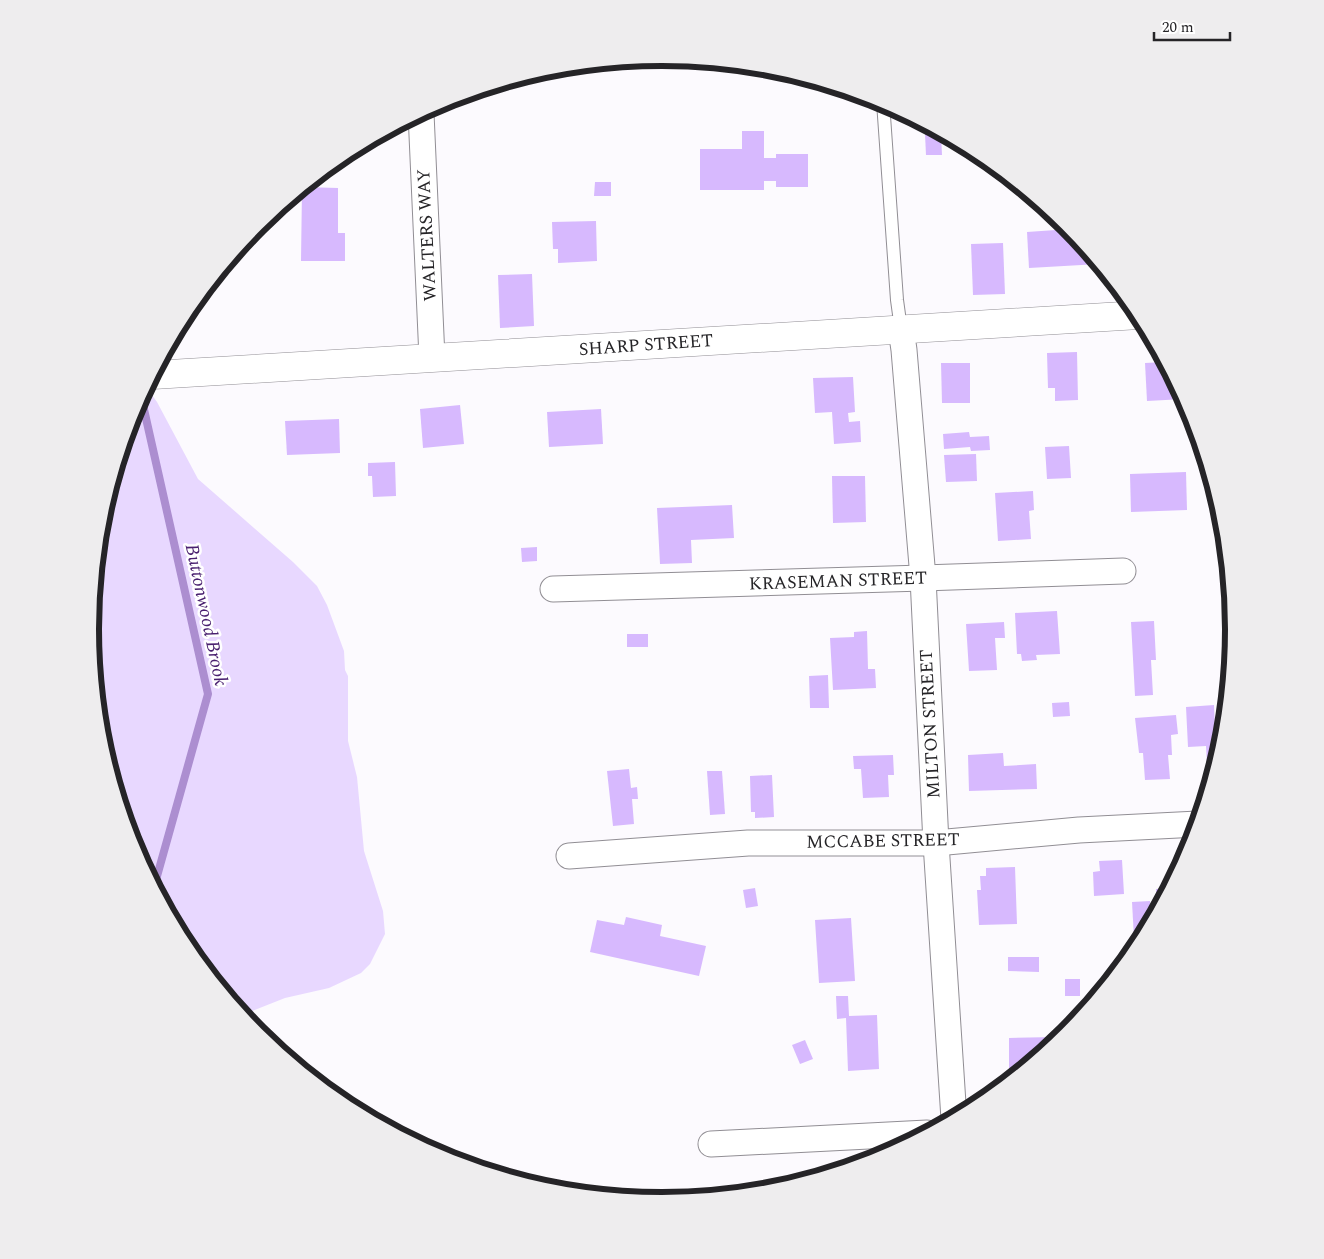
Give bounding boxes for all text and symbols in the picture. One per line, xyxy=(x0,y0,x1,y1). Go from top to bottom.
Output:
scale bar xyxy=(1154,10,1230,42)
text: 20 m xyxy=(1162,16,1194,39)
street label: WALTERS WAY xyxy=(410,168,444,302)
street label: SHARP STREET xyxy=(578,327,714,363)
water label: Buttonwood Brook xyxy=(177,541,235,689)
street label: KRASEMAN STREET xyxy=(748,564,928,598)
street label: MILTON STREET xyxy=(913,649,947,799)
street label: MCCABE STREET xyxy=(806,826,960,856)

